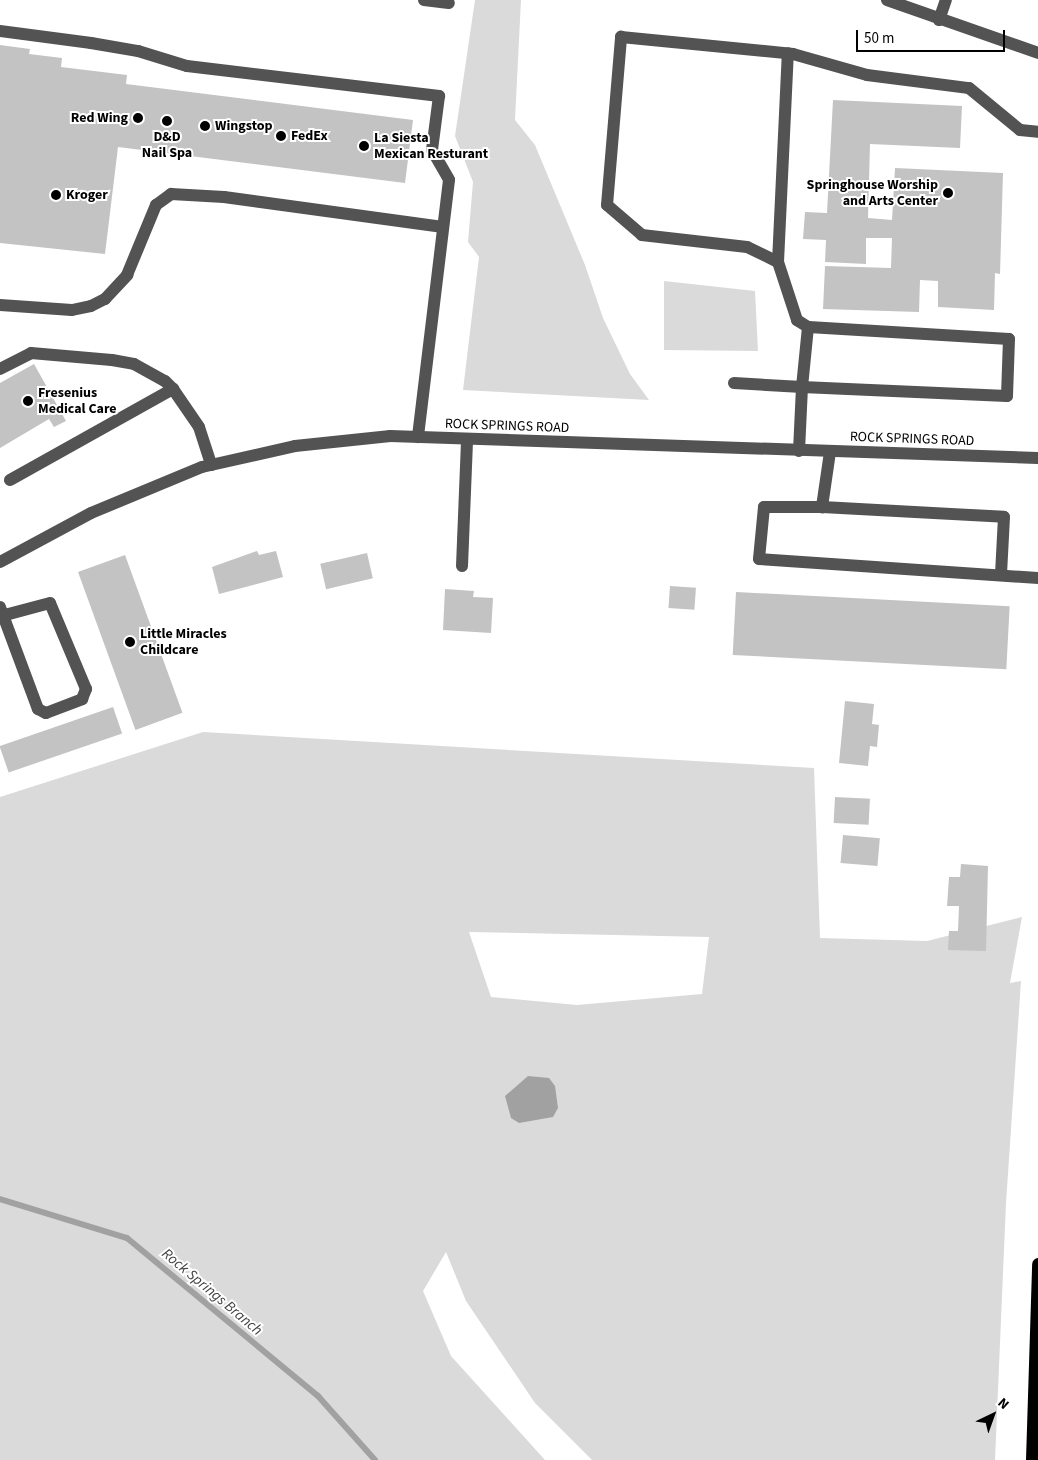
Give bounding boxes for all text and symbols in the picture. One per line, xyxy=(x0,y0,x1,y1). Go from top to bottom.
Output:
scale bar xyxy=(858,20,1007,52)
text: 50 m xyxy=(864,28,894,49)
place label: Red Wing xyxy=(71,110,128,126)
marker: Red Wing xyxy=(132,112,144,124)
marker: D&D Nail Spa xyxy=(161,115,173,127)
place label: Wingstop xyxy=(215,118,273,134)
marker: Wingstop xyxy=(199,120,211,132)
place label: FedEx xyxy=(291,128,328,144)
place label: D&D Nail Spa xyxy=(142,129,192,162)
marker: FedEx xyxy=(275,130,287,142)
place label: La Siesta Mexican Resturant xyxy=(374,130,488,162)
marker: La Siesta Mexican Resturant xyxy=(358,140,370,152)
place label: Springhouse Worship and Arts Center xyxy=(807,177,938,210)
place label: Kroger xyxy=(66,187,108,203)
marker: Springhouse Worship and Arts Center xyxy=(942,187,954,199)
marker: Kroger xyxy=(50,189,62,201)
place label: Fresenius Medical Care xyxy=(38,385,117,418)
marker: Fresenius Medical Care xyxy=(22,395,34,407)
street label: ROCK SPRINGS ROAD xyxy=(444,415,570,437)
street label: ROCK SPRINGS ROAD xyxy=(849,428,975,450)
place label: Little Miracles Childcare xyxy=(140,626,227,658)
marker: Little Miracles Childcare xyxy=(124,636,136,648)
water label: Rock Springs Branch xyxy=(158,1245,266,1339)
north arrow xyxy=(968,1390,1018,1440)
text: N xyxy=(993,1393,1013,1414)

